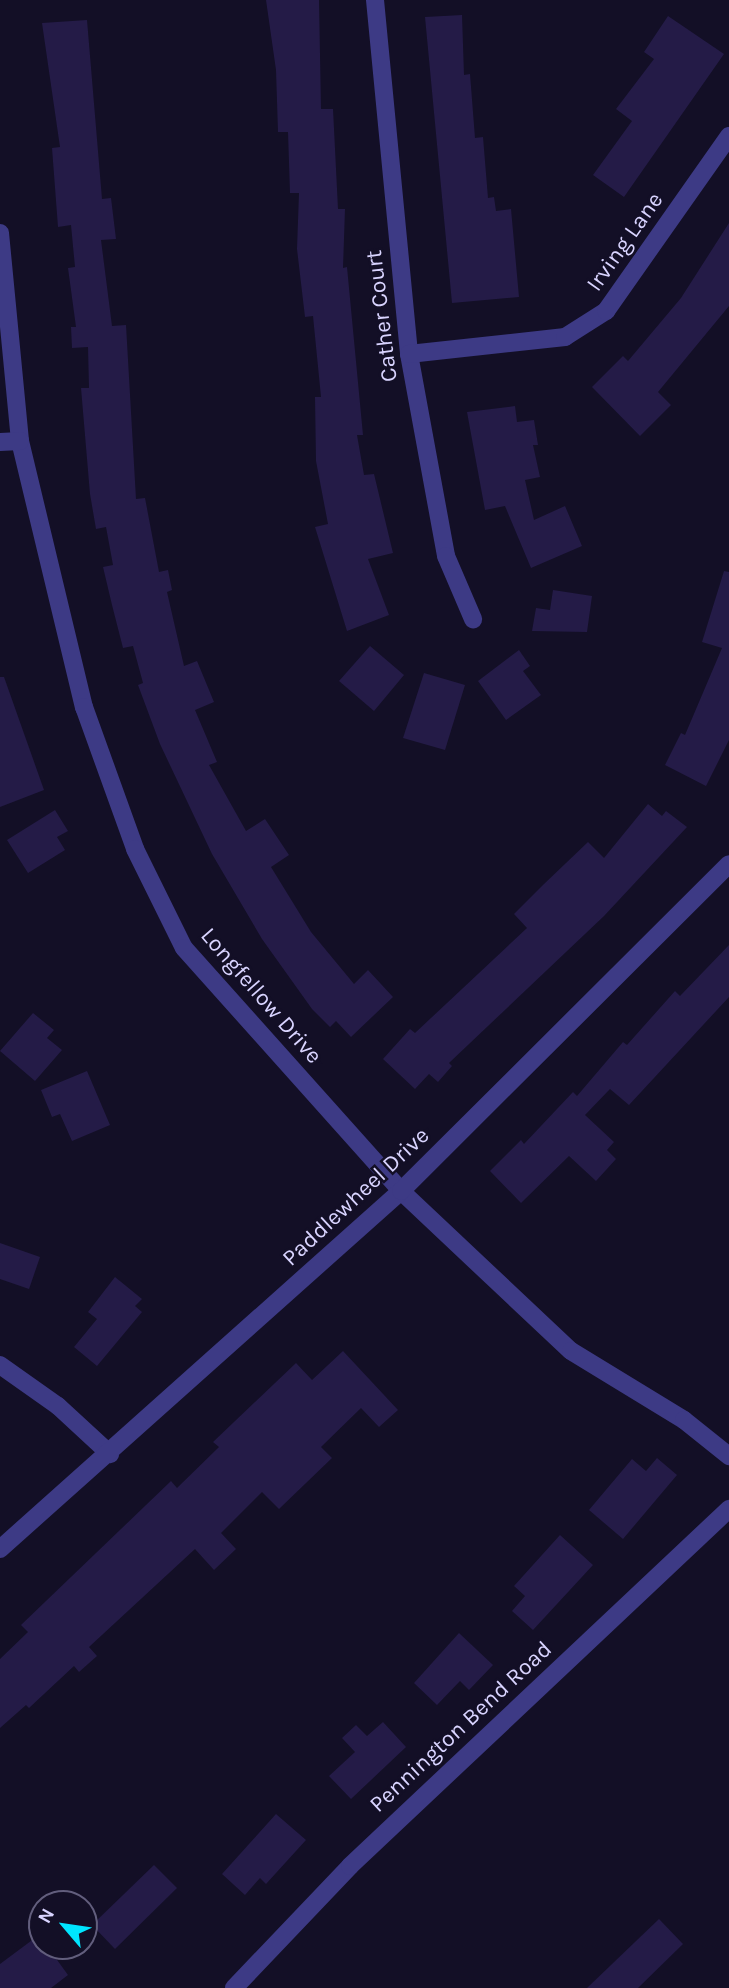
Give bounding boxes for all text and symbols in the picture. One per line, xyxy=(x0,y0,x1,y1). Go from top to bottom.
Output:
street label: Irving Lane xyxy=(581,187,669,297)
street label: Cather Court xyxy=(360,249,404,383)
street label: Longfellow Drive xyxy=(194,922,328,1070)
street label: Paddlewheel Drive xyxy=(277,1122,435,1272)
street label: Pennington Bend Road xyxy=(364,1636,558,1818)
north arrow xyxy=(28,1890,98,1960)
text: N xyxy=(33,1904,59,1927)

